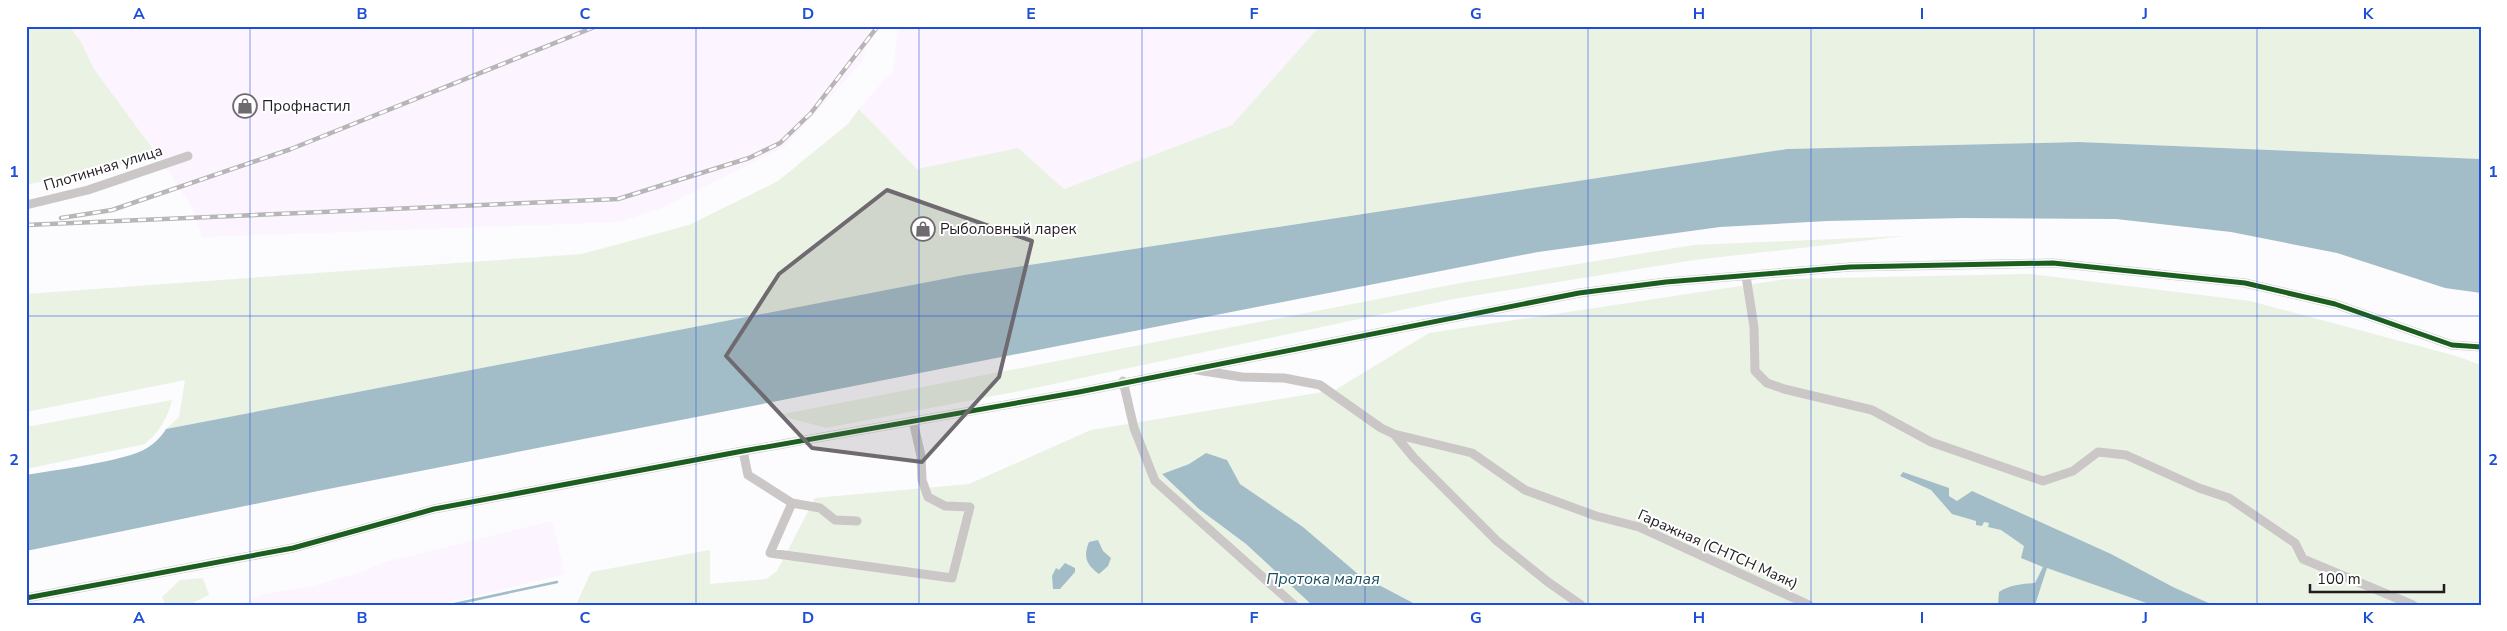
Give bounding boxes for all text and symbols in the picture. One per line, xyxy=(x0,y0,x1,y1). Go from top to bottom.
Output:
text: A xyxy=(133,3,145,25)
text: B xyxy=(356,3,368,25)
text: C xyxy=(580,3,591,25)
text: D xyxy=(802,3,814,25)
text: E xyxy=(1026,3,1036,25)
text: F xyxy=(1250,3,1259,25)
text: G xyxy=(1470,3,1482,25)
text: H xyxy=(1693,3,1705,25)
text: I xyxy=(1920,3,1924,25)
text: J xyxy=(2141,3,2148,25)
text: K xyxy=(2363,3,2375,25)
shop icon: Профнастил xyxy=(232,93,258,119)
place label: Профнастил xyxy=(262,96,351,116)
street label: Плотинная улица xyxy=(41,140,165,196)
text: 1 xyxy=(9,161,19,183)
text: 1 xyxy=(2488,161,2498,183)
shop icon: Рыболовный ларек xyxy=(910,216,936,242)
place label: Рыболовный ларек xyxy=(940,219,1077,239)
text: 2 xyxy=(9,449,19,471)
text: 2 xyxy=(2488,449,2498,471)
street label: Гаражная (СНТСН Маяк) xyxy=(1635,505,1801,593)
scale bar xyxy=(2310,561,2443,593)
water label: Протока малая xyxy=(1266,568,1380,590)
text: 100 m xyxy=(2317,569,2361,589)
text: A xyxy=(133,607,145,629)
text: B xyxy=(356,607,368,629)
text: C xyxy=(580,607,591,629)
text: D xyxy=(802,607,814,629)
text: E xyxy=(1026,607,1036,629)
text: F xyxy=(1250,607,1259,629)
text: G xyxy=(1470,607,1482,629)
text: H xyxy=(1693,607,1705,629)
text: I xyxy=(1920,607,1924,629)
text: J xyxy=(2141,607,2148,629)
text: K xyxy=(2363,607,2375,629)

